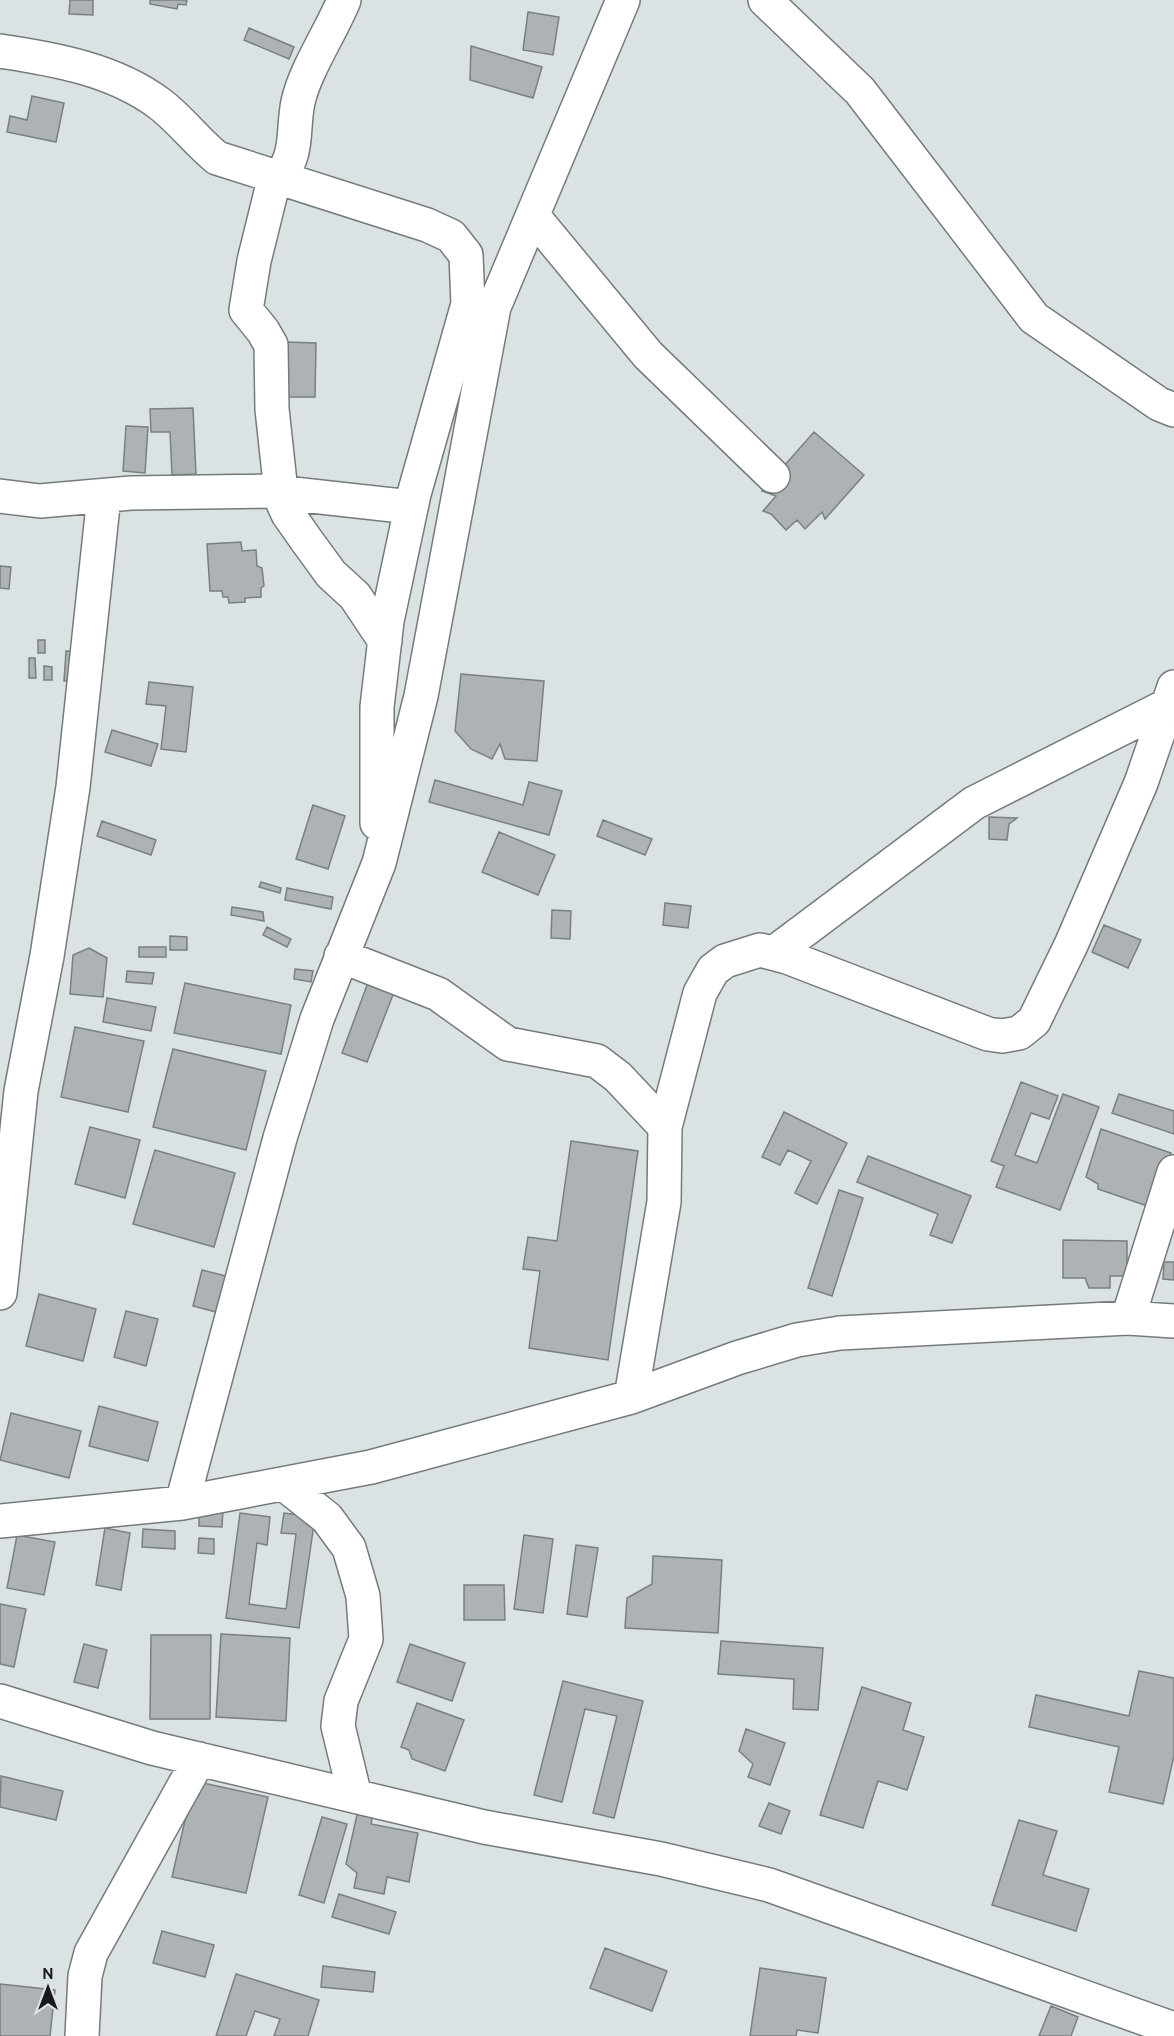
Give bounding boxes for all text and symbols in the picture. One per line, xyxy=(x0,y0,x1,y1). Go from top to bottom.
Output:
north arrow xyxy=(18,1958,78,2018)
text: N xyxy=(42,1964,54,1983)

